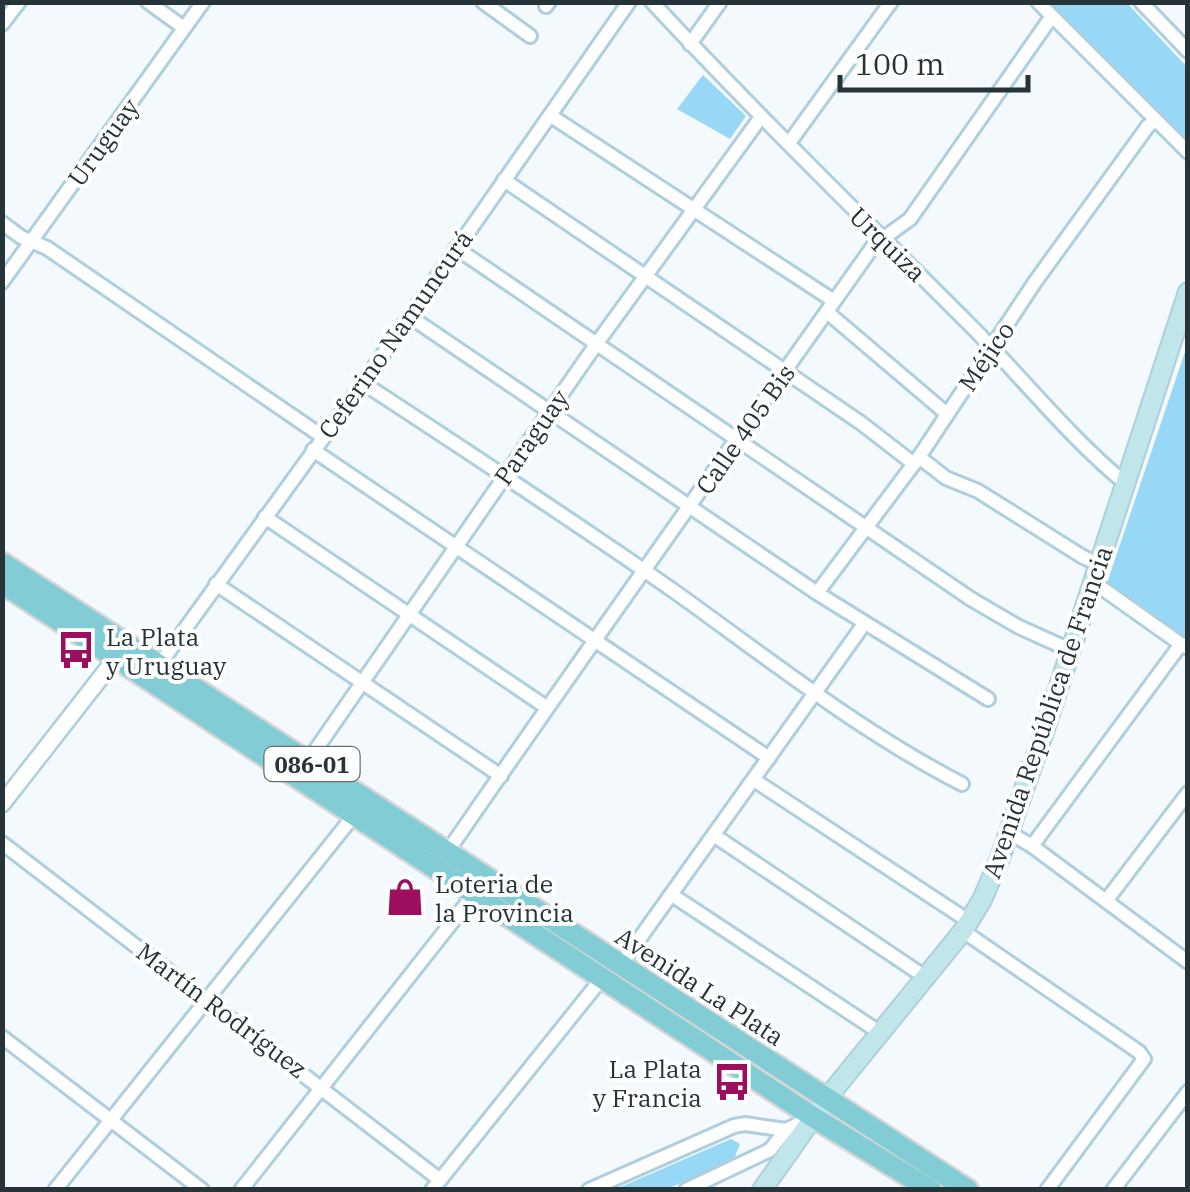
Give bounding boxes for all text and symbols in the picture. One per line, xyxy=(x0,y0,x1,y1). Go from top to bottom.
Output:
scale bar xyxy=(840,30,1028,92)
text: 100 m xyxy=(855,44,945,83)
street label: Uruguay xyxy=(60,91,146,193)
street label: Urquiza xyxy=(843,199,933,289)
street label: Ceferino Namuncurá xyxy=(311,223,479,445)
street label: Méjico xyxy=(951,315,1021,397)
street label: Calle 405 Bis xyxy=(688,358,802,500)
street label: Paraguay xyxy=(486,382,576,491)
street label: Avenida República de Francia xyxy=(975,541,1119,883)
place label: La Plata y Uruguay xyxy=(106,620,227,682)
bus stop icon: La Plata y Uruguay xyxy=(55,629,97,671)
road number: 086-01 xyxy=(264,747,360,781)
place label: Loteria de la Provincia xyxy=(435,867,574,929)
shop icon: Loteria de la Provincia xyxy=(384,876,426,918)
street label: Avenida La Plata xyxy=(609,919,791,1053)
street label: Martín Rodríguez xyxy=(130,935,314,1085)
place label: La Plata y Francia xyxy=(593,1052,702,1114)
bus stop icon: La Plata y Francia xyxy=(711,1061,753,1103)

